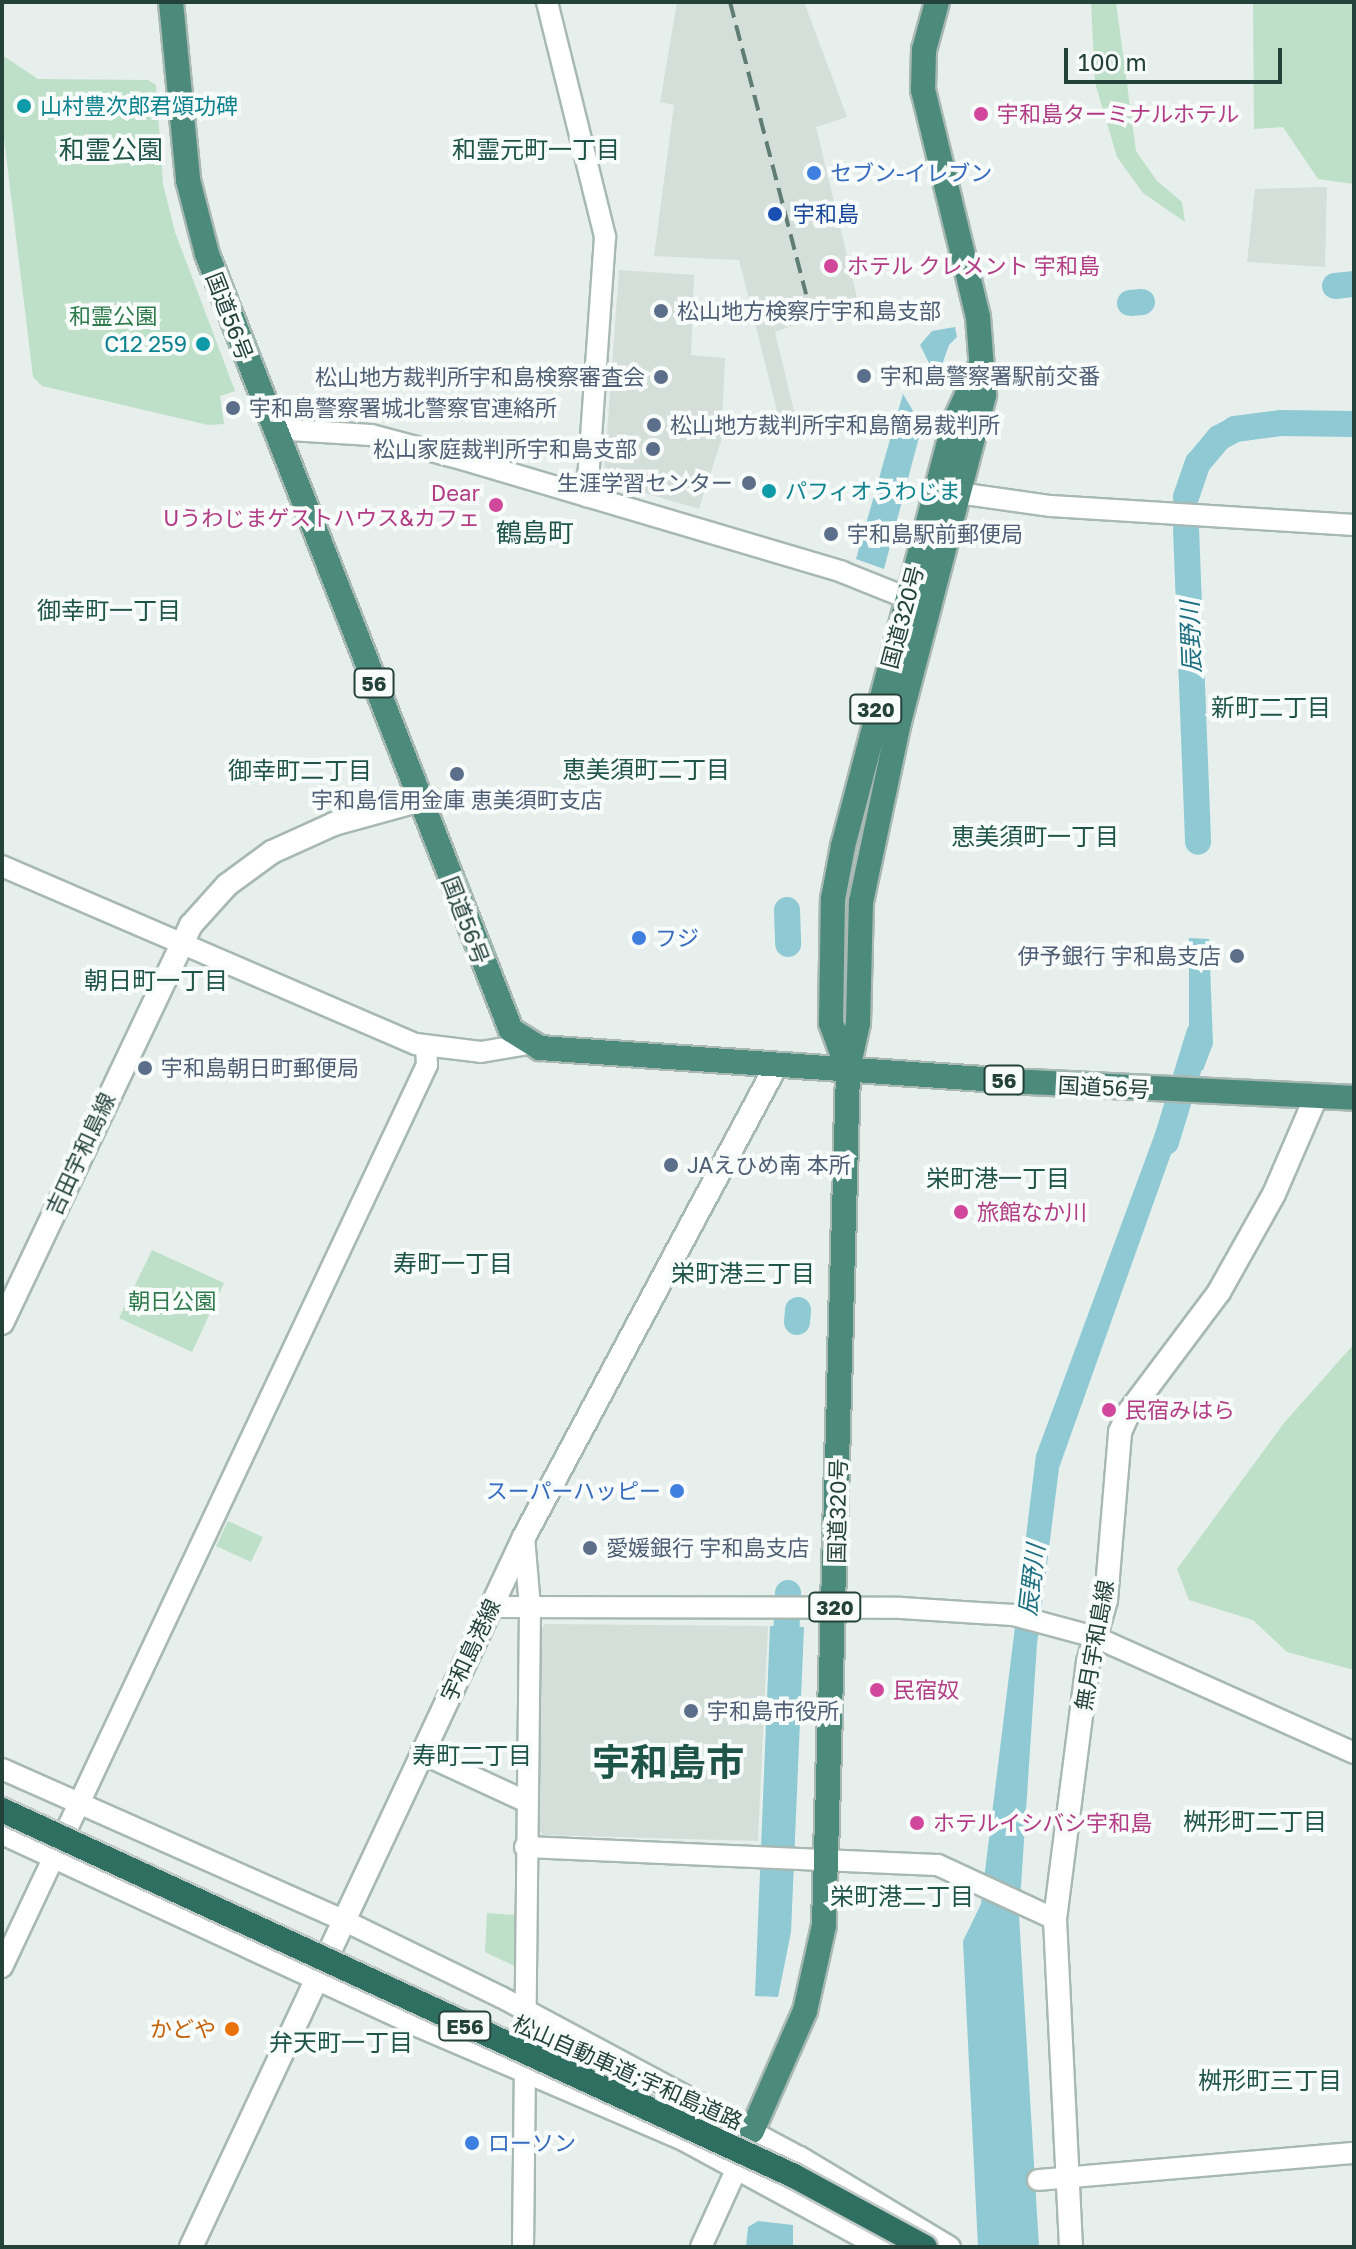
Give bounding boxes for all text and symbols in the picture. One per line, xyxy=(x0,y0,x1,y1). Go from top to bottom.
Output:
scale bar xyxy=(1068,32,1286,82)
text: 100 m xyxy=(1078,47,1147,76)
place label: 山村豊次郎君頌功碑 xyxy=(40,93,238,119)
marker: 山村豊次郎君頌功碑 xyxy=(15,97,33,115)
place label: 宇和島ターミナルホテル xyxy=(997,101,1239,127)
marker: 宇和島ターミナルホテル xyxy=(972,105,990,123)
district label: 和霊公園 xyxy=(59,134,163,166)
district label: 和霊元町一丁目 xyxy=(452,135,620,163)
place label: セブン-イレブン xyxy=(830,160,992,186)
marker: セブン-イレブン xyxy=(805,164,823,182)
place label: 宇和島 xyxy=(793,201,859,227)
marker: 宇和島 xyxy=(764,203,786,225)
place label: ホテル クレメント 宇和島 xyxy=(847,253,1100,279)
marker: ホテル クレメント 宇和島 xyxy=(822,257,840,275)
street label: 国道56号 xyxy=(201,268,259,364)
place label: 松山地方検察庁宇和島支部 xyxy=(677,298,941,324)
marker: 松山地方検察庁宇和島支部 xyxy=(652,302,670,320)
park label: 和霊公園 xyxy=(69,303,157,329)
place label: C12 259 xyxy=(104,331,187,357)
marker: C12 259 xyxy=(194,335,212,353)
place label: 宇和島警察署駅前交番 xyxy=(880,363,1100,389)
place label: 松山地方裁判所宇和島検察審査会 xyxy=(315,364,645,390)
marker: 宇和島警察署駅前交番 xyxy=(855,367,873,385)
marker: 松山地方裁判所宇和島検察審査会 xyxy=(652,368,670,386)
place label: 宇和島警察署城北警察官連絡所 xyxy=(249,395,557,421)
marker: 宇和島警察署城北警察官連絡所 xyxy=(224,399,242,417)
place label: 松山地方裁判所宇和島簡易裁判所 xyxy=(670,412,1000,438)
marker: 松山地方裁判所宇和島簡易裁判所 xyxy=(645,416,663,434)
place label: 松山家庭裁判所宇和島支部 xyxy=(373,436,637,462)
marker: 松山家庭裁判所宇和島支部 xyxy=(644,440,662,458)
place label: 生涯学習センター xyxy=(557,470,733,496)
marker: 生涯学習センター xyxy=(740,474,758,492)
place label: パフィオうわじま xyxy=(785,478,961,504)
place label: Dear Uうわじまゲストハウス&カフェ xyxy=(163,479,480,530)
marker: パフィオうわじま xyxy=(760,482,778,500)
marker: Dear Uうわじまゲストハウス&カフェ xyxy=(487,496,505,514)
district label: 鶴島町 xyxy=(496,517,574,549)
place label: 宇和島駅前郵便局 xyxy=(847,521,1023,547)
marker: 宇和島駅前郵便局 xyxy=(822,525,840,543)
street label: 国道320号 xyxy=(876,563,928,671)
district label: 御幸町一丁目 xyxy=(37,596,181,624)
water label: 辰野川 xyxy=(1174,601,1206,673)
road number: 56 xyxy=(352,667,396,699)
road number: 320 xyxy=(848,693,904,725)
district label: 新町二丁目 xyxy=(1211,693,1331,721)
district label: 恵美須町二丁目 xyxy=(562,755,730,783)
district label: 御幸町二丁目 xyxy=(228,756,372,784)
marker: 宇和島信用金庫 恵美須町支店 xyxy=(448,765,466,783)
place label: 宇和島信用金庫 恵美須町支店 xyxy=(311,787,603,813)
district label: 恵美須町一丁目 xyxy=(951,822,1119,850)
street label: 国道56号 xyxy=(437,872,495,968)
place label: フジ xyxy=(655,925,699,951)
marker: フジ xyxy=(630,929,648,947)
place label: 伊予銀行 宇和島支店 xyxy=(1018,943,1221,969)
marker: 伊予銀行 宇和島支店 xyxy=(1228,947,1246,965)
district label: 朝日町一丁目 xyxy=(84,966,228,994)
place label: 宇和島朝日町郵便局 xyxy=(161,1055,359,1081)
marker: 宇和島朝日町郵便局 xyxy=(136,1059,154,1077)
road number: 56 xyxy=(982,1064,1026,1096)
street label: 国道56号 xyxy=(1057,1071,1151,1103)
street label: 吉田宇和島線 xyxy=(40,1089,120,1219)
place label: JAえひめ南 本所 xyxy=(687,1152,851,1178)
marker: JAえひめ南 本所 xyxy=(662,1156,680,1174)
district label: 栄町港一丁目 xyxy=(926,1164,1070,1192)
place label: 旅館なか川 xyxy=(977,1199,1087,1225)
marker: 旅館なか川 xyxy=(952,1203,970,1221)
district label: 寿町一丁目 xyxy=(393,1249,513,1277)
district label: 栄町港三丁目 xyxy=(671,1259,815,1287)
park label: 朝日公園 xyxy=(128,1288,216,1314)
place label: 民宿みはら xyxy=(1125,1397,1235,1423)
marker: 民宿みはら xyxy=(1100,1401,1118,1419)
street label: 国道320号 xyxy=(823,1458,851,1564)
place label: スーパーハッピー xyxy=(485,1478,661,1504)
marker: スーパーハッピー xyxy=(668,1482,686,1500)
place label: 愛媛銀行 宇和島支店 xyxy=(606,1535,809,1561)
marker: 愛媛銀行 宇和島支店 xyxy=(581,1539,599,1557)
water label: 辰野川 xyxy=(1012,1543,1050,1617)
street label: 無月宇和島線 xyxy=(1070,1578,1118,1712)
road number: 320 xyxy=(807,1591,863,1623)
street label: 宇和島港線 xyxy=(435,1595,505,1705)
place label: 民宿奴 xyxy=(893,1677,959,1703)
marker: 民宿奴 xyxy=(868,1681,886,1699)
place label: 宇和島市役所 xyxy=(707,1698,839,1724)
marker: 宇和島市役所 xyxy=(682,1702,700,1720)
district label: 宇和島市 xyxy=(592,1739,744,1785)
district label: 寿町二丁目 xyxy=(412,1741,532,1769)
district label: 桝形町二丁目 xyxy=(1183,1807,1327,1835)
place label: ホテルイシバシ宇和島 xyxy=(933,1810,1153,1836)
marker: ホテルイシバシ宇和島 xyxy=(908,1814,926,1832)
district label: 栄町港二丁目 xyxy=(830,1882,974,1910)
street label: 松山自動車道;宇和島道路 xyxy=(509,2009,747,2135)
road number: E56 xyxy=(437,2010,493,2042)
place label: かどや xyxy=(150,2016,216,2042)
marker: かどや xyxy=(223,2020,241,2038)
district label: 弁天町一丁目 xyxy=(269,2028,413,2056)
district label: 桝形町三丁目 xyxy=(1198,2066,1342,2094)
place label: ローソン xyxy=(488,2130,576,2156)
marker: ローソン xyxy=(463,2134,481,2152)

